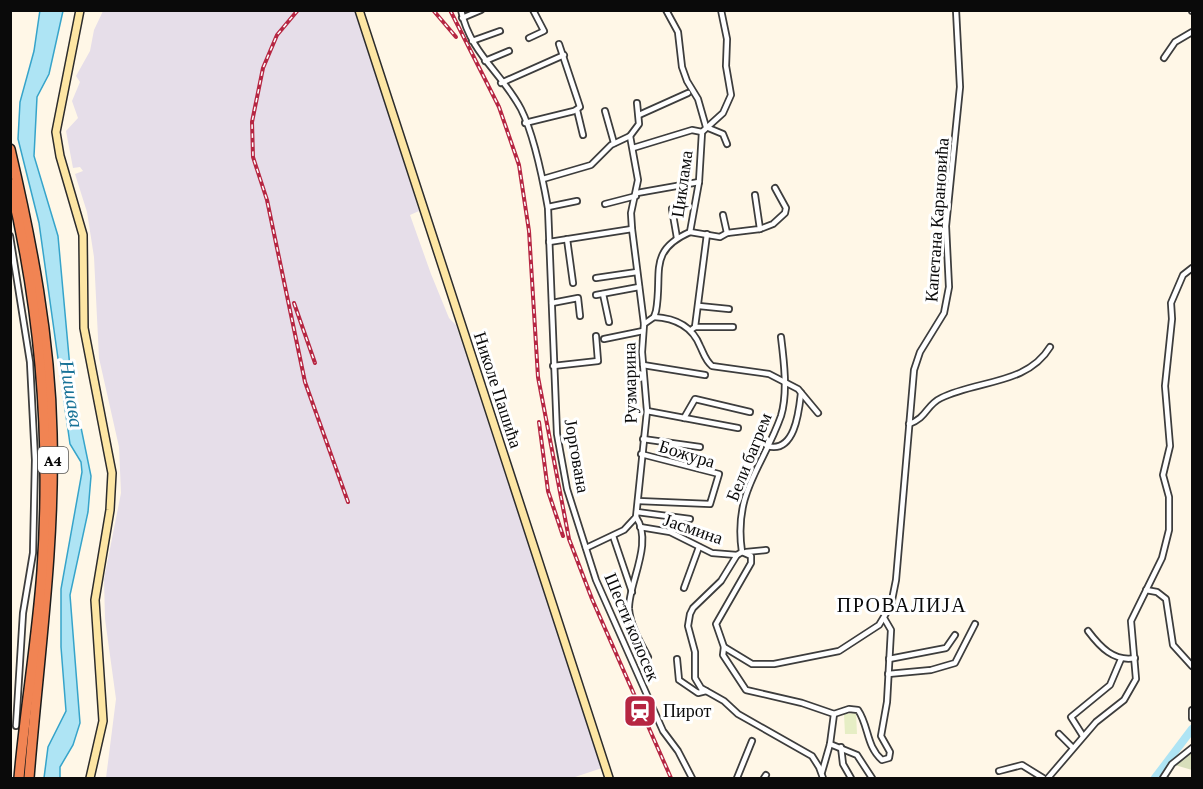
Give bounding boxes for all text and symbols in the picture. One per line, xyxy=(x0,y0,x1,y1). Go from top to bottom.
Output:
street label: Капетана Карановића xyxy=(921,137,953,303)
street label: Циклама xyxy=(667,149,697,219)
street label: Николе Пашића xyxy=(470,329,526,451)
street label: Рузмарина xyxy=(619,342,641,424)
water label: Нишава xyxy=(56,358,88,429)
street label: Бели багрем xyxy=(722,410,776,504)
street label: Јоргована xyxy=(561,417,593,495)
street label: Божура xyxy=(657,436,717,472)
road number: A4 xyxy=(38,447,68,473)
street label: Јасмина xyxy=(661,510,725,548)
street label: Шести колосек xyxy=(600,570,664,684)
district label: ПРОВАЛИЈА xyxy=(837,594,967,616)
station icon: Пирот xyxy=(622,693,658,729)
place label: Пирот xyxy=(663,701,711,721)

